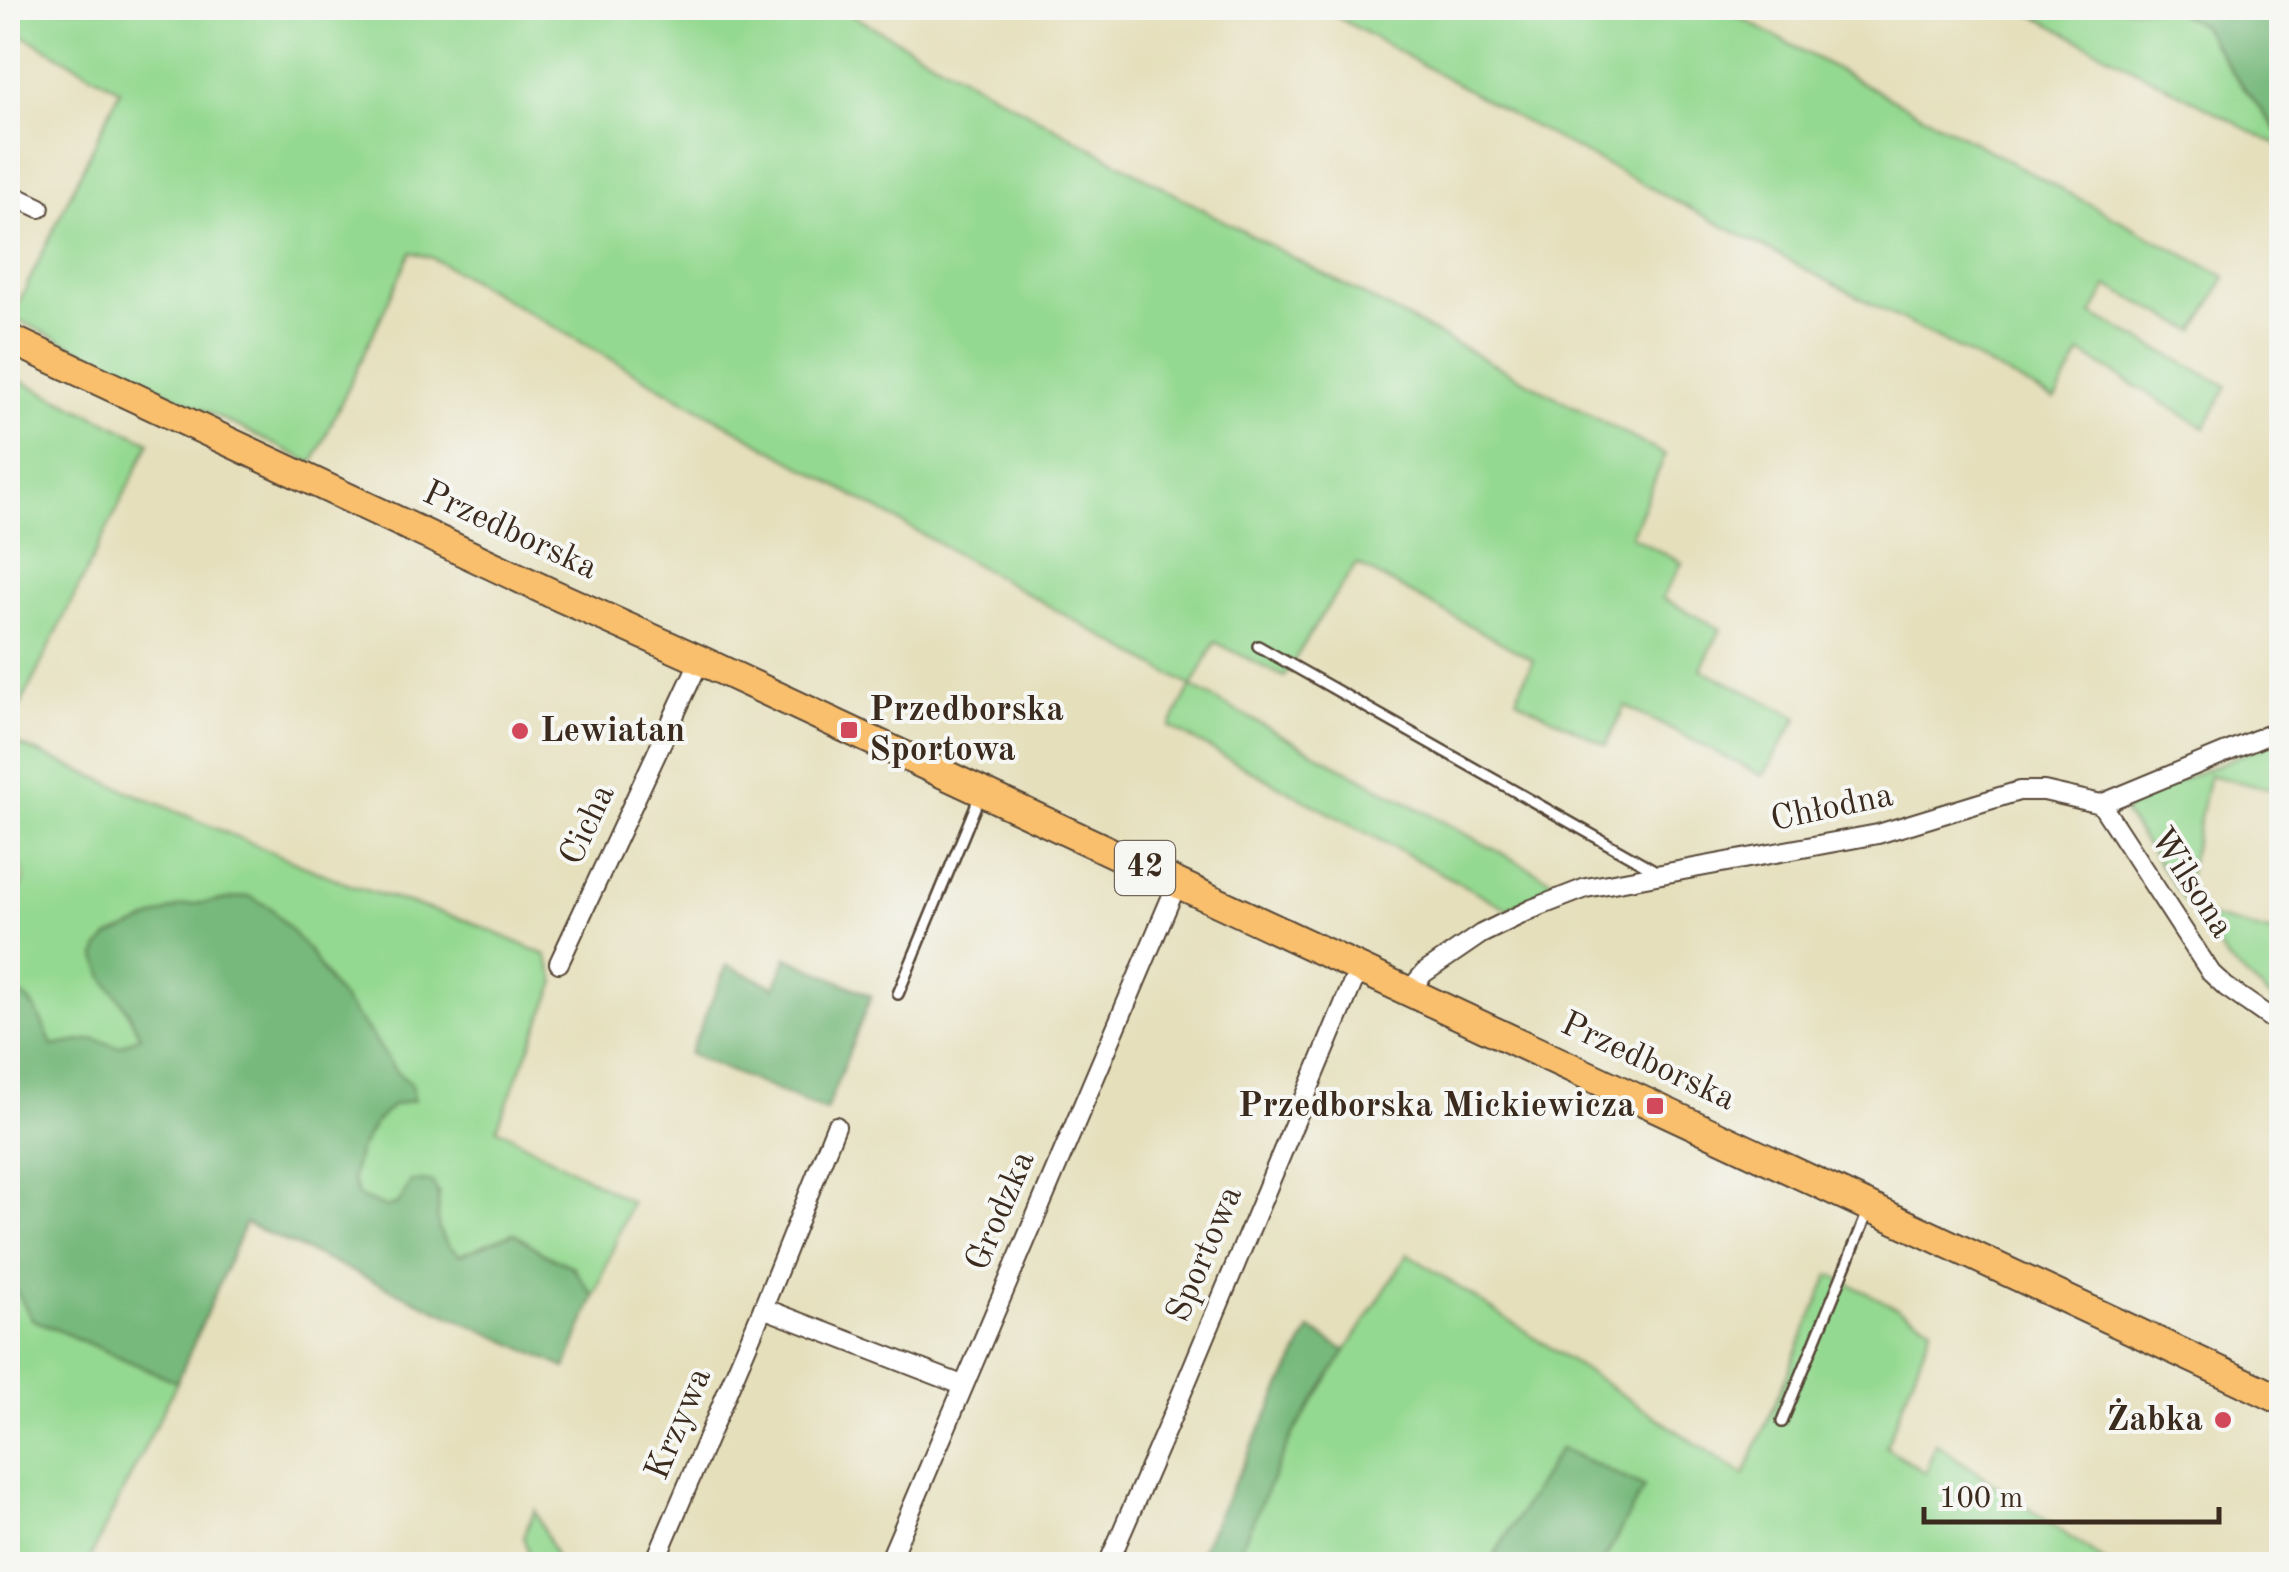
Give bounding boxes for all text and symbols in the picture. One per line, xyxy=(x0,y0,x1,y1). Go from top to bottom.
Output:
street label: Przedborska xyxy=(417,475,603,587)
place label: Przedborska Sportowa xyxy=(869,693,1064,768)
place label: Lewiatan xyxy=(540,714,685,749)
marker: Przedborska Sportowa xyxy=(838,719,860,741)
marker: Lewiatan xyxy=(509,720,531,742)
street label: Chłodna xyxy=(1768,778,1896,838)
street label: Cicha xyxy=(554,779,622,871)
street label: Wilsona xyxy=(2143,822,2239,944)
road number: 42 xyxy=(1115,841,1175,895)
street label: Przedborska xyxy=(1555,1006,1741,1118)
place label: Przedborska Mickiewicza xyxy=(1238,1089,1635,1124)
marker: Przedborska Mickiewicza xyxy=(1644,1095,1666,1117)
street label: Grodzka xyxy=(960,1146,1042,1276)
street label: Sportowa xyxy=(1161,1181,1249,1327)
street label: Krzywa xyxy=(640,1363,718,1485)
place label: Żabka xyxy=(2107,1398,2203,1438)
marker: Żabka xyxy=(2212,1409,2234,1431)
scale bar xyxy=(1924,1462,2219,1524)
text: 100 m xyxy=(1939,1484,2023,1514)

